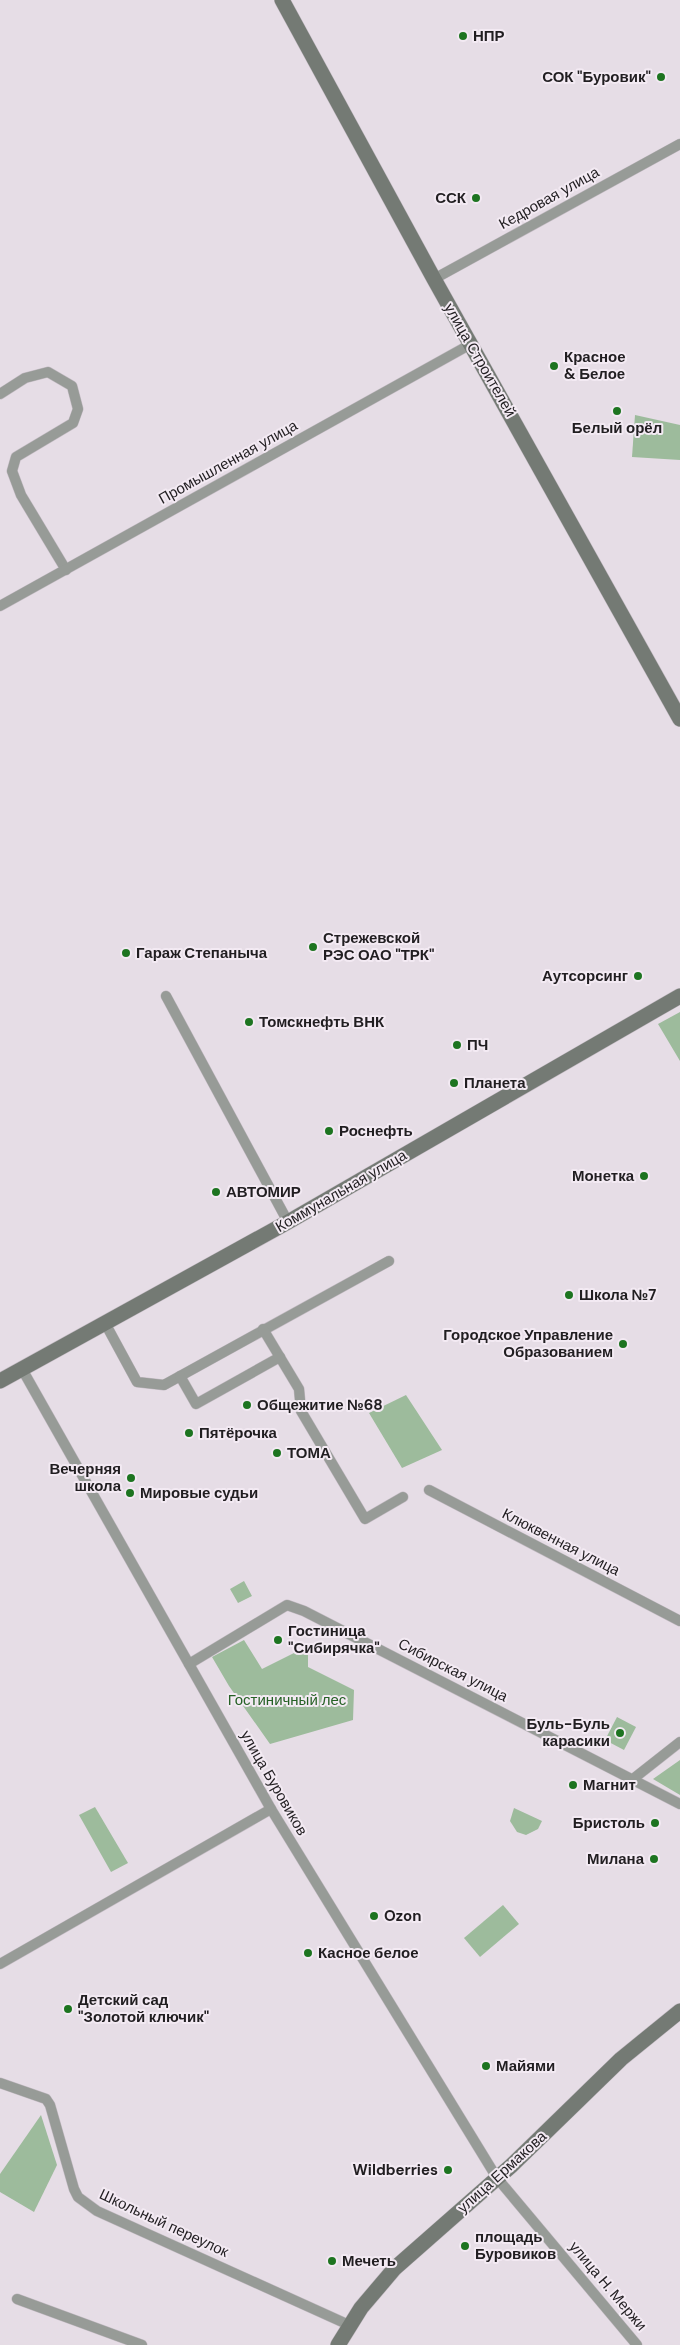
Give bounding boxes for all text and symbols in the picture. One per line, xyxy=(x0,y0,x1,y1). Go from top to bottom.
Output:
place label: НПР xyxy=(473,26,505,46)
marker: НПР xyxy=(457,30,469,42)
place label: СОК "Буровик" xyxy=(542,67,651,87)
marker: СОК "Буровик" xyxy=(655,71,667,83)
street label: Кедровая улица xyxy=(495,162,603,234)
place label: ССК xyxy=(435,188,467,208)
marker: ССК xyxy=(470,192,482,204)
street label: улица Строителей xyxy=(439,300,521,420)
place label: Красное & Белое xyxy=(564,347,626,384)
marker: Красное & Белое xyxy=(548,360,560,372)
marker: Белый орёл xyxy=(611,405,623,417)
street label: Промышленная улица xyxy=(155,415,302,509)
place label: Белый орёл xyxy=(572,418,662,438)
place label: Стрежевской РЭС ОАО "ТРК" xyxy=(323,928,435,965)
marker: Стрежевской РЭС ОАО "ТРК" xyxy=(307,941,319,953)
place label: Гараж Степаныча xyxy=(136,943,268,963)
marker: Гараж Степаныча xyxy=(120,947,132,959)
place label: Аутсорсинг xyxy=(542,966,628,986)
marker: Аутсорсинг xyxy=(632,970,644,982)
place label: Томскнефть ВНК xyxy=(259,1012,385,1032)
marker: Томскнефть ВНК xyxy=(243,1016,255,1028)
place label: ПЧ xyxy=(467,1035,488,1055)
marker: ПЧ xyxy=(451,1039,463,1051)
place label: Планета xyxy=(464,1073,526,1093)
marker: Планета xyxy=(448,1077,460,1089)
place label: Роснефть xyxy=(339,1121,413,1141)
marker: Роснефть xyxy=(323,1125,335,1137)
street label: Коммунальная улица xyxy=(272,1145,411,1237)
place label: Монетка xyxy=(572,1166,635,1186)
marker: Монетка xyxy=(638,1170,650,1182)
place label: АВТОМИР xyxy=(226,1182,301,1202)
marker: АВТОМИР xyxy=(210,1186,222,1198)
place label: Школа №7 xyxy=(579,1285,656,1305)
marker: Школа №7 xyxy=(563,1289,575,1301)
place label: Городское Управление Образованием xyxy=(443,1325,613,1362)
marker: Городское Управление Образованием xyxy=(617,1338,629,1350)
place label: Общежитие №68 xyxy=(257,1395,383,1415)
marker: Общежитие №68 xyxy=(241,1399,253,1411)
place label: Пятёрочка xyxy=(199,1423,277,1443)
marker: Пятёрочка xyxy=(183,1427,195,1439)
place label: ТОМА xyxy=(287,1443,331,1463)
marker: ТОМА xyxy=(271,1447,283,1459)
place label: Вечерняя школа xyxy=(49,1459,122,1496)
marker: Вечерняя школа xyxy=(125,1472,137,1484)
place label: Мировые судьи xyxy=(140,1483,258,1503)
marker: Мировые судьи xyxy=(124,1487,136,1499)
street label: Клюквенная улица xyxy=(499,1504,624,1581)
place label: Гостиница "Сибирячка" xyxy=(288,1621,380,1658)
marker: Гостиница "Сибирячка" xyxy=(272,1634,284,1646)
street label: Сибирская улица xyxy=(395,1634,512,1707)
park label: Гостиничный лес xyxy=(228,1690,347,1710)
place label: Буль-Буль карасики xyxy=(526,1714,610,1751)
street label: улица Буровиков xyxy=(236,1727,312,1839)
marker: Буль-Буль карасики xyxy=(614,1727,626,1739)
place label: Магнит xyxy=(583,1775,636,1795)
marker: Магнит xyxy=(567,1779,579,1791)
place label: Бристоль xyxy=(573,1813,645,1833)
marker: Бристоль xyxy=(649,1817,661,1829)
place label: Милана xyxy=(587,1849,645,1869)
marker: Милана xyxy=(648,1853,660,1865)
place label: Ozon xyxy=(384,1906,422,1926)
marker: Ozon xyxy=(368,1910,380,1922)
place label: Касное белое xyxy=(318,1943,419,1963)
marker: Касное белое xyxy=(302,1947,314,1959)
place label: Детский сад "Золотой ключик" xyxy=(78,1990,209,2027)
marker: Детский сад "Золотой ключик" xyxy=(62,2003,74,2015)
place label: Майями xyxy=(496,2056,555,2076)
marker: Майями xyxy=(480,2060,492,2072)
street label: улица Ермакова xyxy=(453,2126,551,2217)
place label: Wildberries xyxy=(353,2160,438,2180)
marker: Wildberries xyxy=(442,2164,454,2176)
street label: Школьный переулок xyxy=(96,2184,232,2262)
place label: площадь Буровиков xyxy=(475,2227,556,2264)
street label: улица Н. Мержи xyxy=(565,2237,651,2335)
marker: площадь Буровиков xyxy=(459,2240,471,2252)
place label: Мечеть xyxy=(342,2251,396,2271)
marker: Мечеть xyxy=(326,2255,338,2267)

